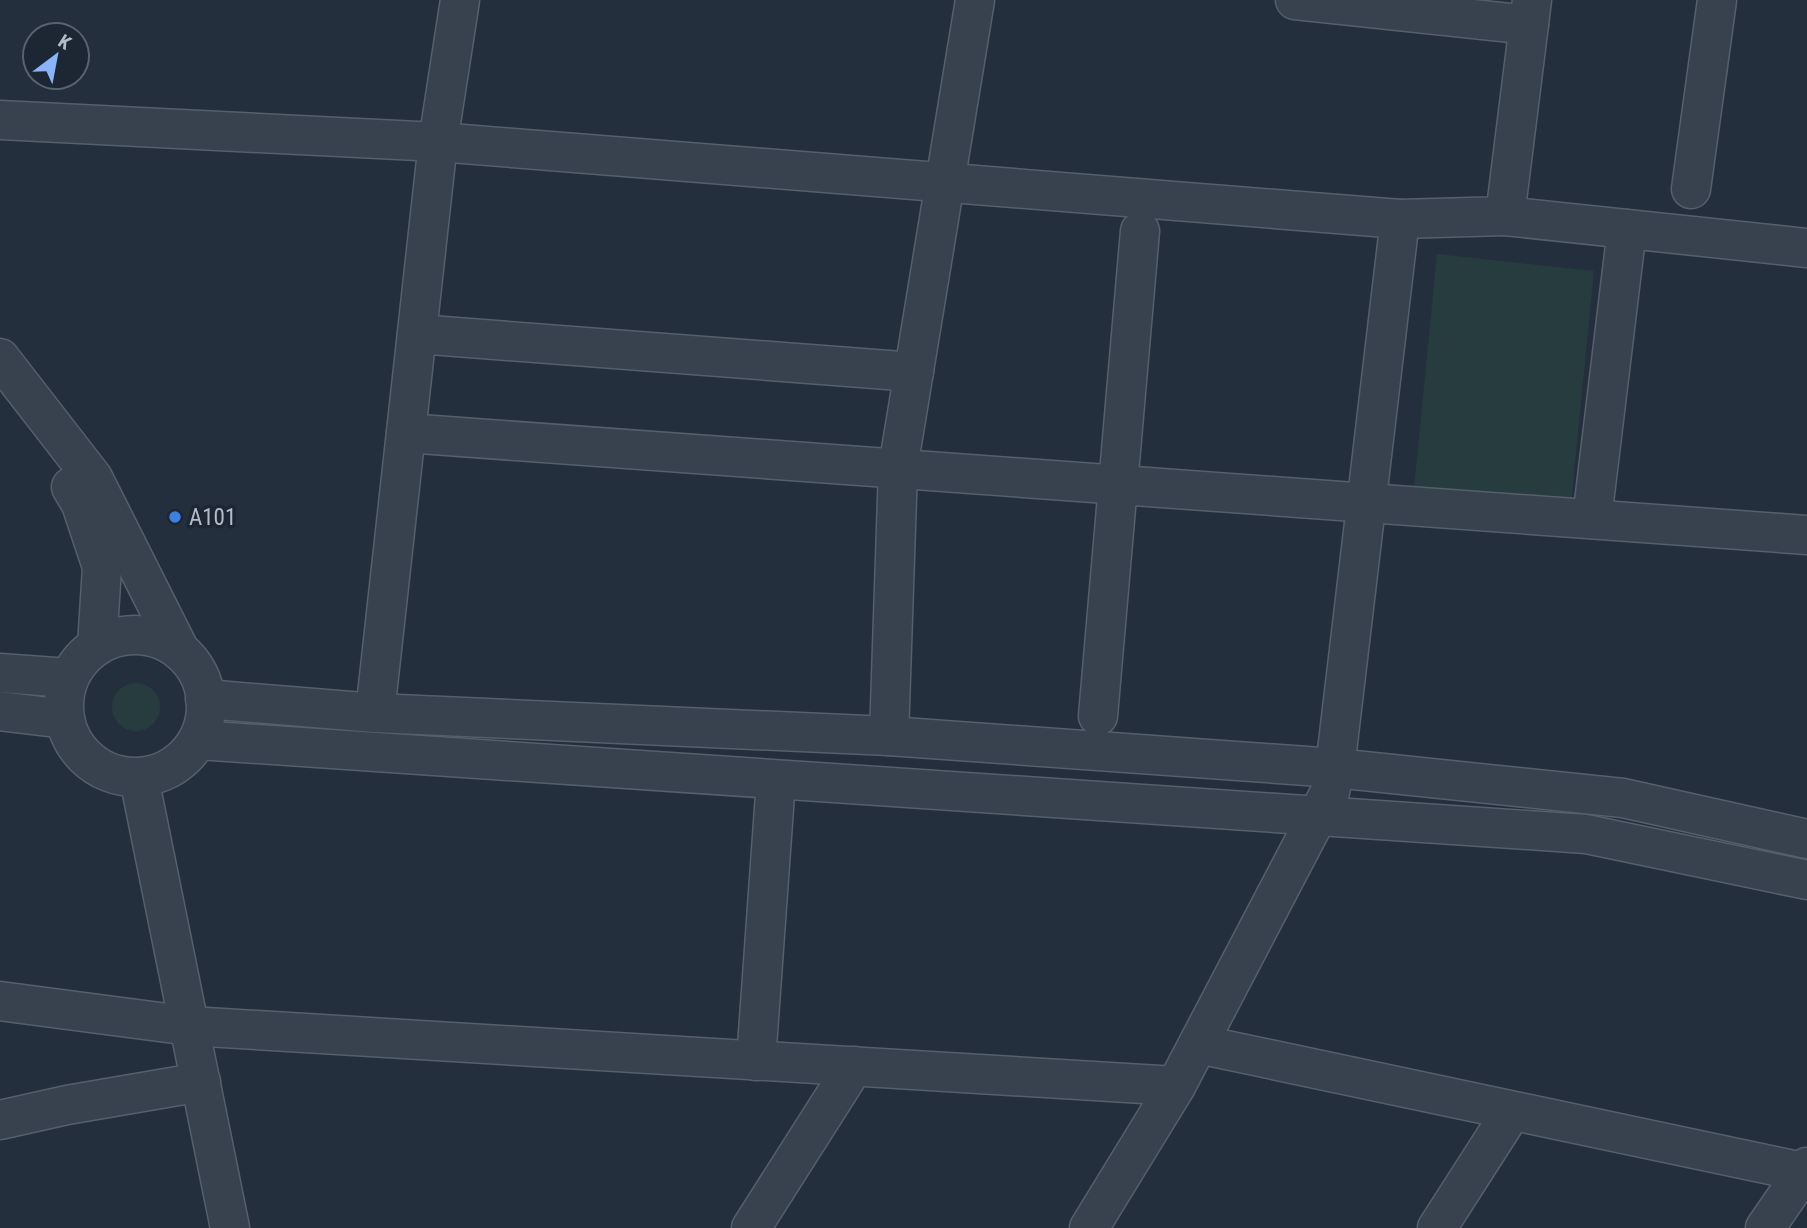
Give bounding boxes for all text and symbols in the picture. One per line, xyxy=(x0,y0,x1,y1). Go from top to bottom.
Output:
north arrow xyxy=(21,21,91,91)
text: K xyxy=(54,29,76,55)
place label: A101 xyxy=(189,504,236,531)
marker: A101 xyxy=(167,509,183,525)

